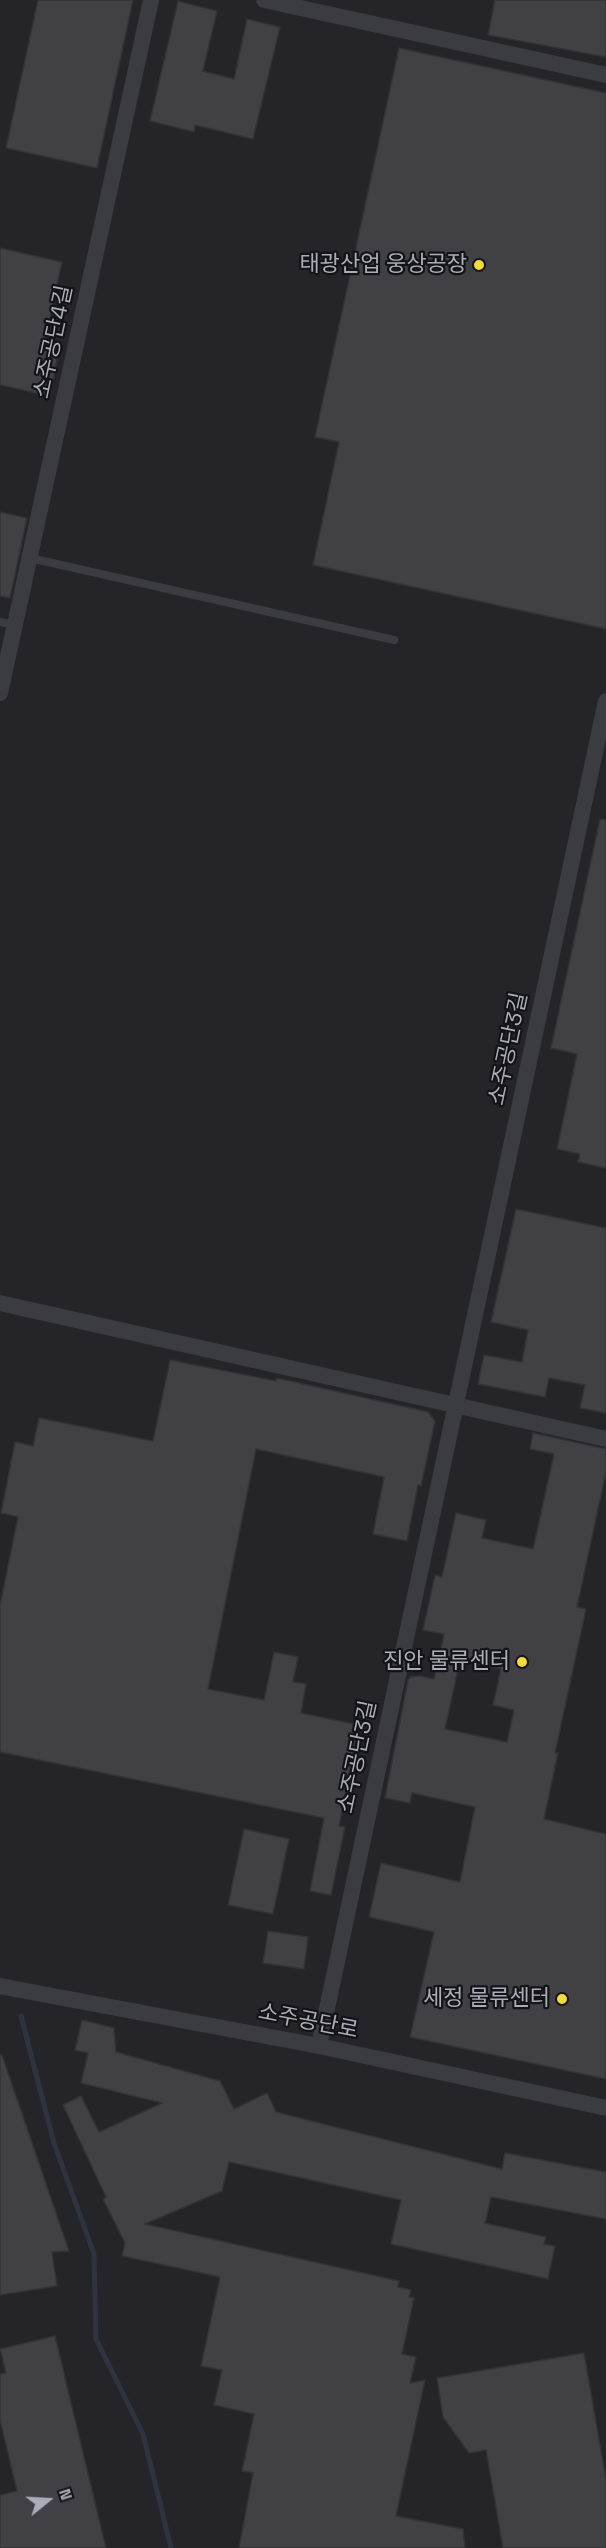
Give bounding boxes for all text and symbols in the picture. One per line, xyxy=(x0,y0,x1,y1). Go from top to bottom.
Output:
place label: 태광산업 웅상공장 xyxy=(299,252,467,278)
marker: 태광산업 웅상공장 xyxy=(472,258,486,272)
street label: 소주공단4길 xyxy=(29,283,79,401)
street label: 소주공단3길 xyxy=(484,990,534,1108)
place label: 진안 물류센터 xyxy=(383,1649,510,1675)
marker: 진안 물류센터 xyxy=(515,1655,529,1669)
street label: 소주공단3길 xyxy=(333,1698,383,1816)
place label: 세정 물류센터 xyxy=(423,1986,550,2012)
marker: 세정 물류센터 xyxy=(555,1992,569,2006)
street label: 소주공단로 xyxy=(256,1999,360,2045)
north arrow xyxy=(18,2470,78,2530)
text: N xyxy=(54,2486,77,2503)

